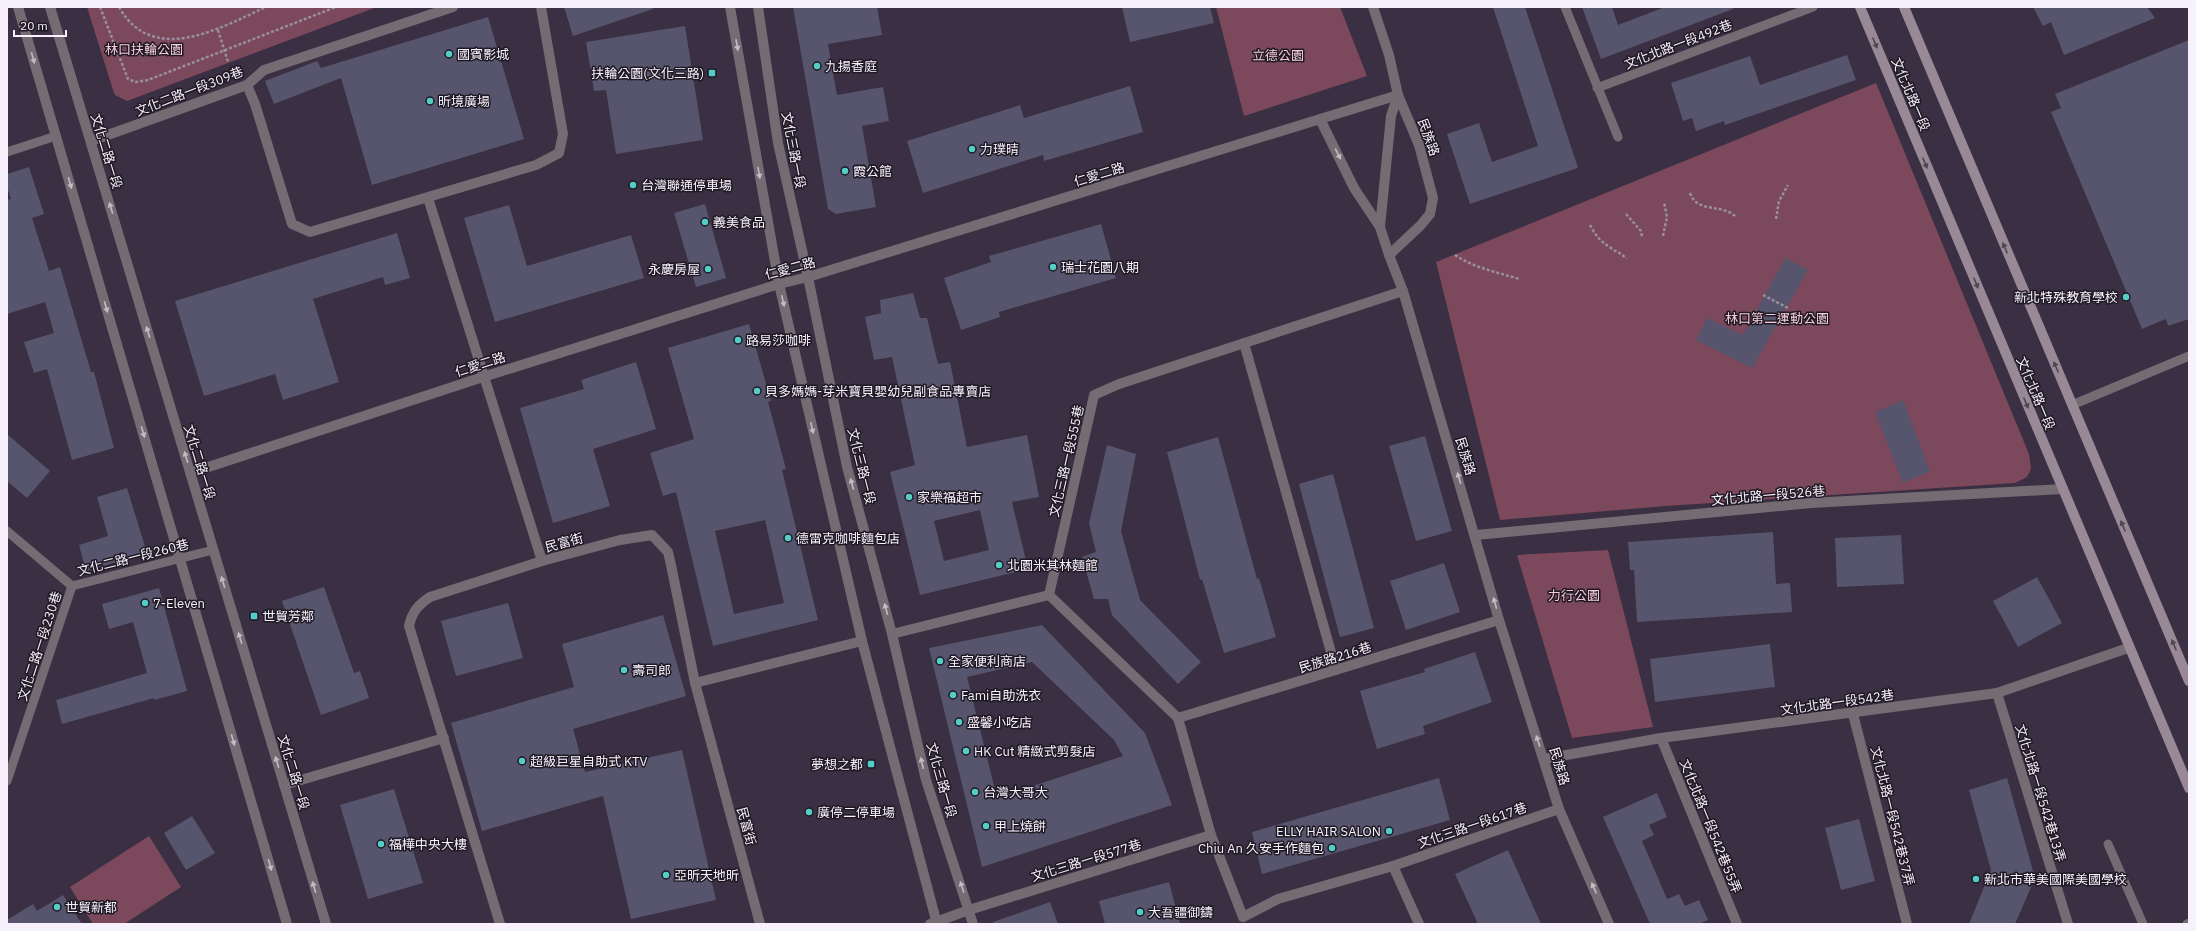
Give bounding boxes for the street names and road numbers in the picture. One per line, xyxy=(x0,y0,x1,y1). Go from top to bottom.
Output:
street label: 文化北路一段492巷 xyxy=(1622,16,1735,73)
street label: 文化北路一段 xyxy=(1887,55,1934,133)
street label: 文化二路一段309巷 xyxy=(133,63,246,120)
street label: 文化三路一段 xyxy=(778,110,809,190)
street label: 文化二路一段 xyxy=(87,111,126,191)
street label: 民族路 xyxy=(1414,116,1443,158)
street label: 仁愛二路 xyxy=(1072,159,1127,190)
street label: 仁愛二路 xyxy=(763,254,817,283)
street label: 仁愛二路 xyxy=(453,348,508,381)
street label: 文化北路一段 xyxy=(2012,354,2059,432)
street label: 文化三路一段555巷 xyxy=(1045,403,1088,519)
street label: 文化二路一段 xyxy=(180,422,219,502)
street label: 文化三路一段 xyxy=(844,426,879,506)
street label: 民族路 xyxy=(1452,435,1479,477)
street label: 文化北路一段526巷 xyxy=(1710,482,1826,509)
street label: 民富街 xyxy=(543,529,585,556)
street label: 文化二路一段260巷 xyxy=(76,535,191,580)
street label: 文化二路一段230巷 xyxy=(14,589,65,703)
street label: 民族路216巷 xyxy=(1297,638,1374,677)
street label: 文化北路一段542巷 xyxy=(1779,686,1895,719)
street label: 文化北路一段542巷13弄 xyxy=(2011,722,2070,864)
street label: 文化二路一段 xyxy=(274,732,313,812)
street label: 文化三路一段 xyxy=(923,740,960,820)
street label: 民族路 xyxy=(1546,745,1573,787)
street label: 文化北路一段542巷37弄 xyxy=(1867,745,1918,888)
street label: 文化北路一段542巷55弄 xyxy=(1676,757,1745,896)
street label: 文化三路一段617巷 xyxy=(1415,799,1529,852)
street label: 民富街 xyxy=(733,805,760,847)
street label: 文化三路一段577巷 xyxy=(1029,836,1143,885)

